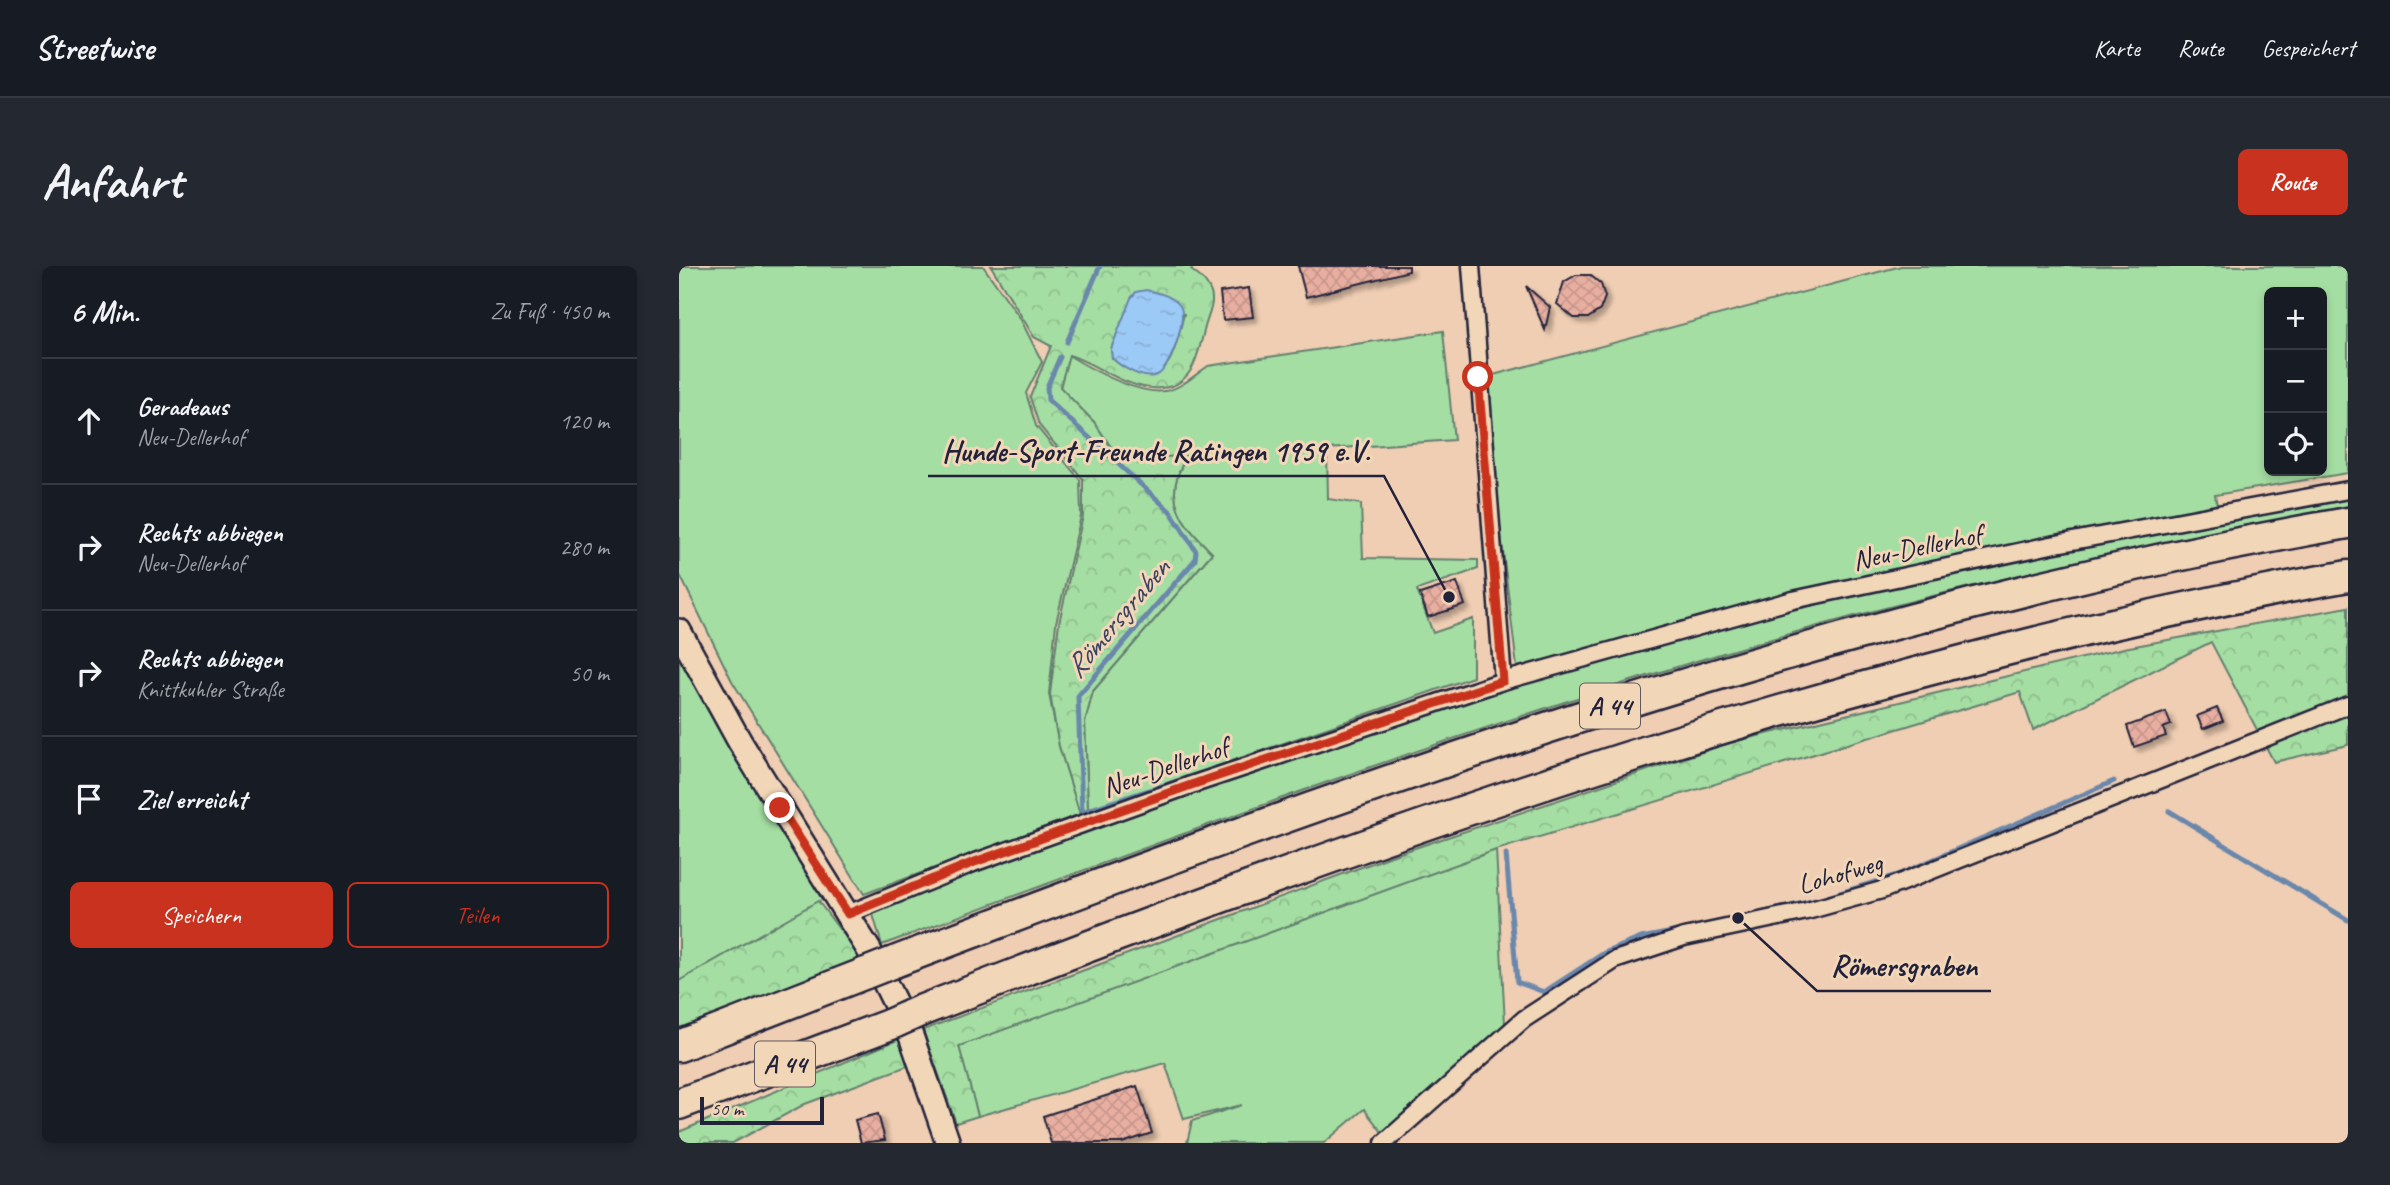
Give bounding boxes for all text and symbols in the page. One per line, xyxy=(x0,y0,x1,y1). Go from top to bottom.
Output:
text: Streetwise xyxy=(35,27,154,69)
text: Karte xyxy=(2094,33,2140,63)
text: Route xyxy=(2178,33,2223,63)
text: Gespeichert xyxy=(2261,33,2355,63)
button: Route xyxy=(2238,149,2348,215)
text: Anfahrt xyxy=(42,151,182,213)
map controls xyxy=(2264,287,2327,476)
button: + xyxy=(2264,287,2327,350)
text: 6 Min. xyxy=(70,293,139,331)
text: Zu Fuß · 450 m xyxy=(490,297,609,326)
button: − xyxy=(2264,350,2327,413)
route start xyxy=(1462,361,1493,392)
text: Geradeaus xyxy=(137,390,228,423)
icon: ahead xyxy=(70,402,108,440)
text: 120 m xyxy=(560,407,609,436)
button: locate xyxy=(2264,413,2327,476)
text: Neu-Dellerhof xyxy=(137,423,245,452)
callout: Hunde-Sport-Freunde Ratingen 1959 e.V. xyxy=(928,425,1384,476)
text: Hunde-Sport-Freunde Ratingen 1959 e.V. xyxy=(942,432,1371,470)
street label: Neu-Dellerhof xyxy=(1849,515,1991,578)
text: Rechts abbiegen xyxy=(137,516,283,549)
icon: right xyxy=(70,528,108,566)
text: 280 m xyxy=(560,533,609,562)
text: Neu-Dellerhof xyxy=(137,549,245,578)
water label: Römersgraben xyxy=(1056,549,1179,685)
text: Rechts abbiegen xyxy=(137,642,283,675)
icon: right xyxy=(70,654,108,692)
text: 50 m xyxy=(570,659,609,688)
text: Knittkuhler Straße xyxy=(137,675,284,704)
road number: A 44 xyxy=(1580,684,1640,728)
street label: Neu-Dellerhof xyxy=(1097,727,1238,805)
icon: arrive xyxy=(70,780,108,818)
text: Ziel erreicht xyxy=(137,783,247,816)
route end xyxy=(764,792,795,823)
street label: Lohofweg xyxy=(1794,844,1887,902)
button: Speichern xyxy=(70,882,333,948)
button: Teilen xyxy=(347,882,609,948)
callout: Römersgraben xyxy=(1817,940,1991,991)
text: Römersgraben xyxy=(1831,947,1978,985)
road number: A 44 xyxy=(755,1042,815,1086)
scale bar xyxy=(700,1094,824,1126)
text: 50 m xyxy=(711,1097,743,1121)

